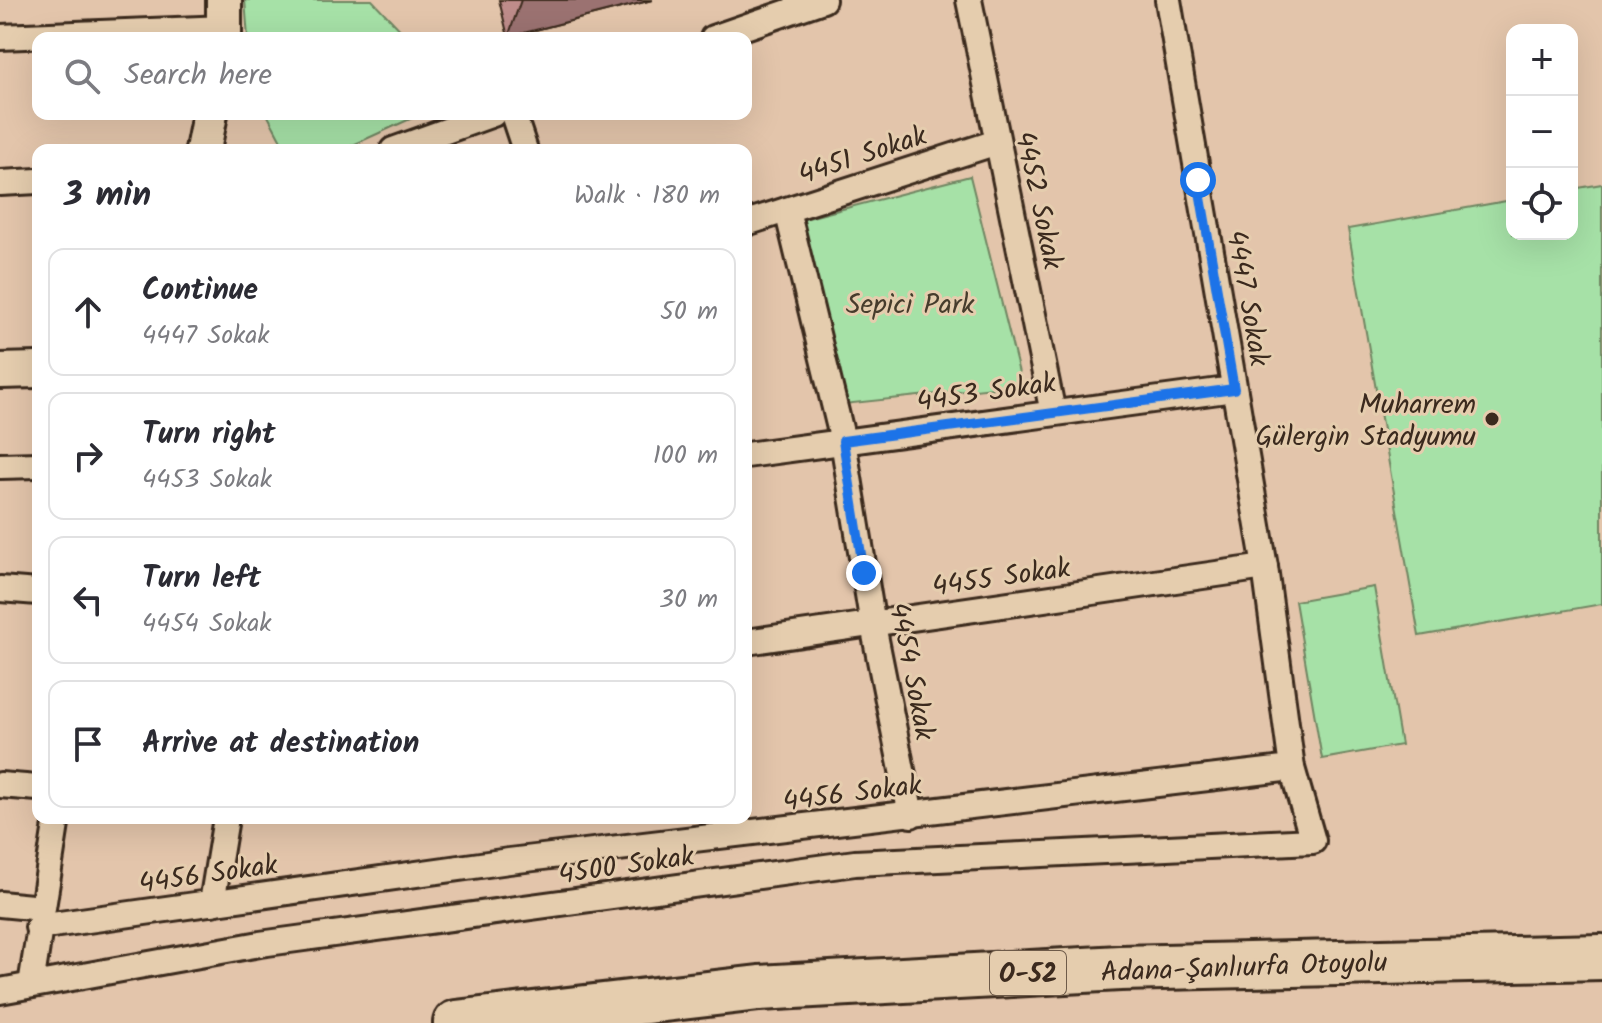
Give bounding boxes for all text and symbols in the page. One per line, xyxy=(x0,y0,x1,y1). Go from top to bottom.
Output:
map controls xyxy=(1506,24,1578,240)
button: + xyxy=(1506,24,1578,96)
search box xyxy=(32,32,752,120)
text: Search here xyxy=(124,52,272,100)
icon: search xyxy=(60,54,104,98)
button: − xyxy=(1506,96,1578,168)
street label: 4451 Sokak xyxy=(793,114,934,198)
street label: 4452 Sokak xyxy=(1001,127,1074,275)
route start xyxy=(1180,162,1216,198)
button: locate xyxy=(1506,168,1578,240)
text: 3 min xyxy=(64,169,151,223)
text: Walk · 180 m xyxy=(574,175,720,217)
street label: 4447 Sokak xyxy=(1212,227,1281,371)
text: Continue xyxy=(142,267,258,315)
park label: Sepici Park xyxy=(846,283,975,328)
icon: ahead xyxy=(66,290,110,334)
text: 50 m xyxy=(660,291,718,333)
text: 4447 Sokak xyxy=(142,315,270,357)
street label: 4453 Sokak xyxy=(914,361,1060,426)
place label: Muharrem Gülergin Stadyumu xyxy=(1255,383,1476,460)
marker: Muharrem Gülergin Stadyumu xyxy=(1483,410,1501,428)
text: Turn right xyxy=(142,411,275,459)
icon: right xyxy=(66,434,110,478)
text: 100 m xyxy=(653,435,718,477)
text: 4453 Sokak xyxy=(142,459,272,501)
street label: 4455 Sokak xyxy=(929,546,1074,610)
text: Turn left xyxy=(142,555,261,603)
route end xyxy=(846,555,882,591)
icon: left xyxy=(66,578,110,622)
text: 30 m xyxy=(659,579,718,621)
street label: 4454 Sokak xyxy=(875,599,946,745)
text: 4454 Sokak xyxy=(142,603,272,645)
text: Arrive at destination xyxy=(142,720,419,768)
icon: arrive xyxy=(66,722,110,766)
street label: 4456 Sokak xyxy=(780,764,925,825)
street label: 4500 Sokak xyxy=(556,835,698,898)
street label: 4456 Sokak xyxy=(136,843,281,907)
street label: Adana-Şanlıurfa Otoyolu xyxy=(1100,941,1388,996)
road number: O-52 xyxy=(990,951,1066,995)

